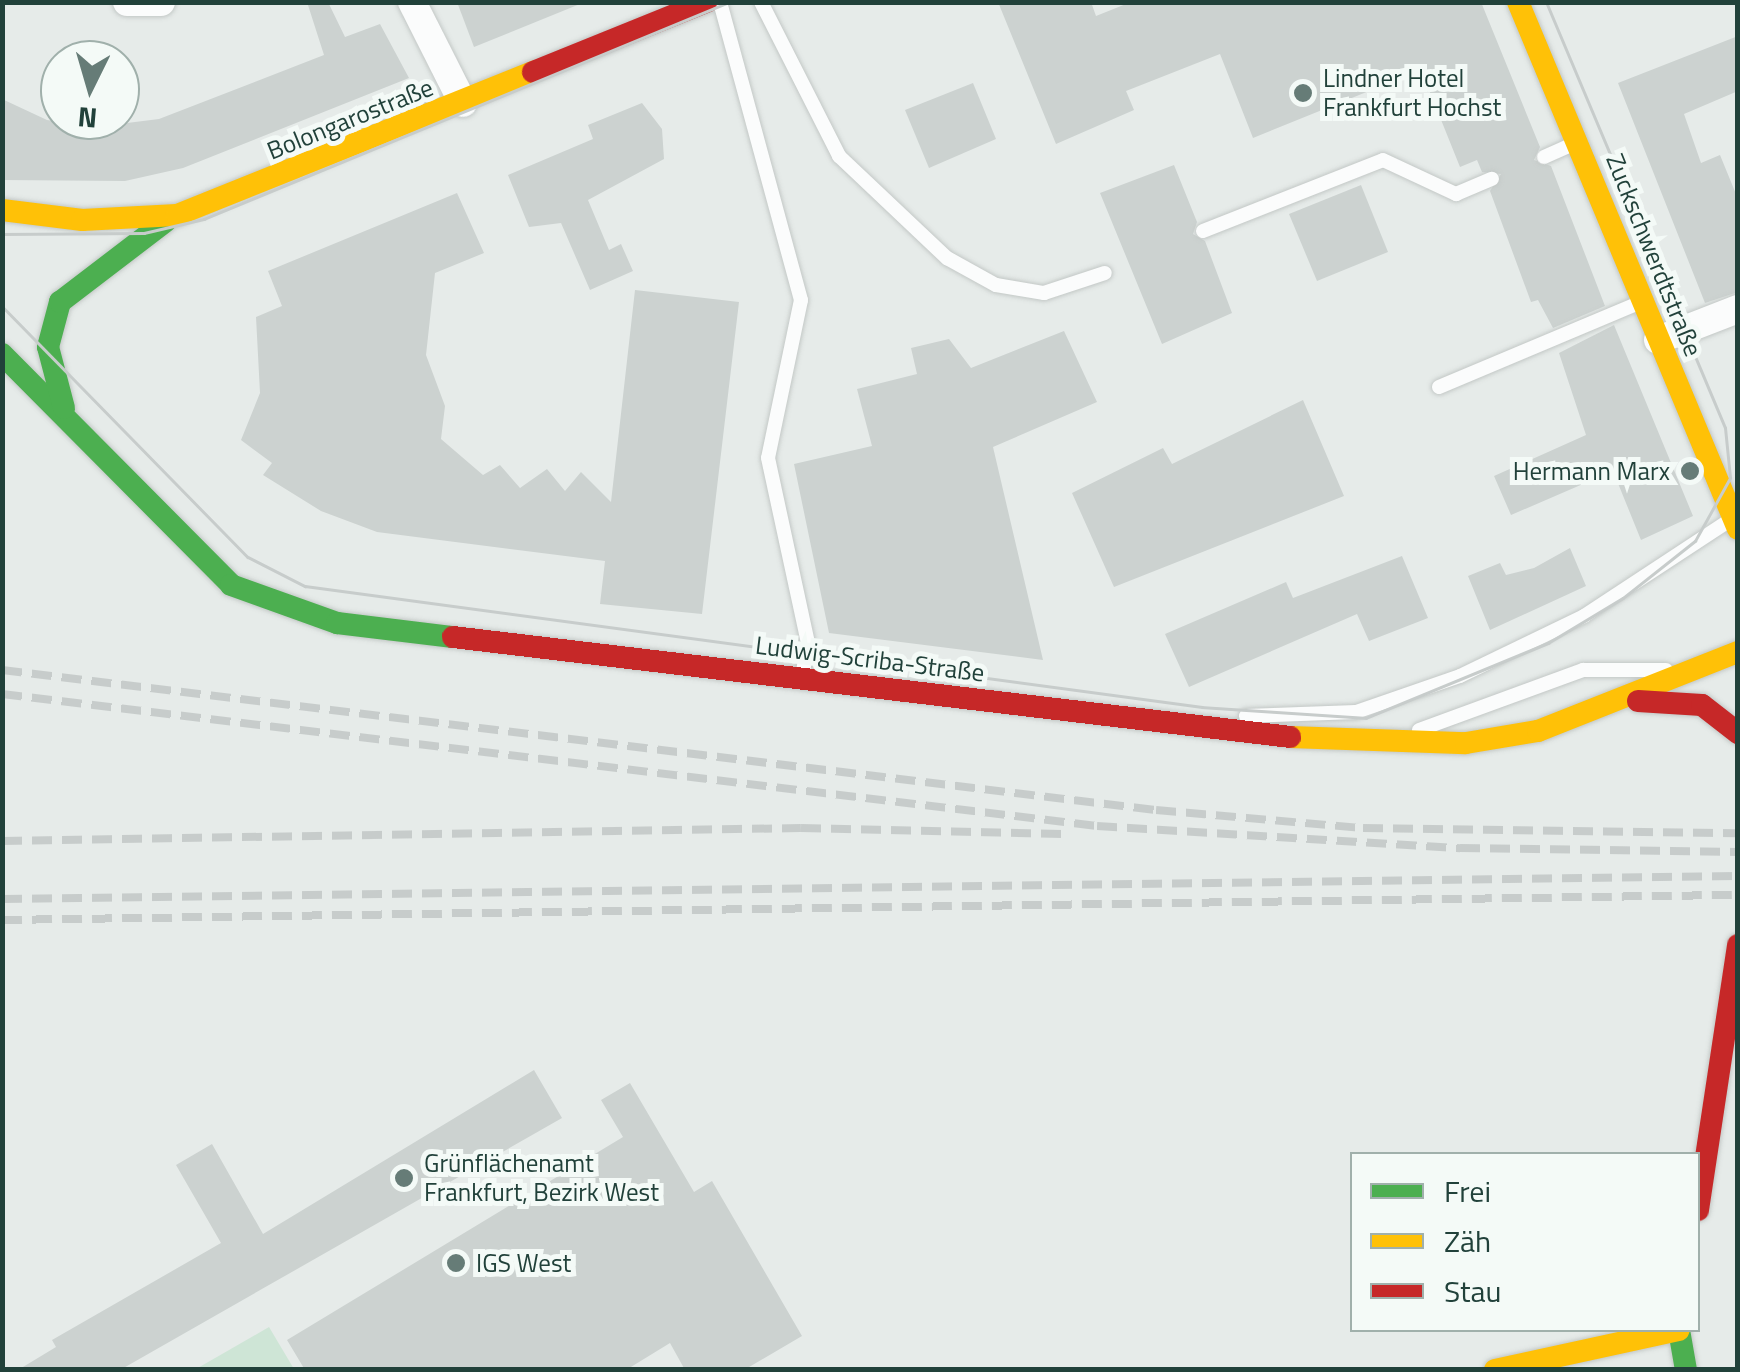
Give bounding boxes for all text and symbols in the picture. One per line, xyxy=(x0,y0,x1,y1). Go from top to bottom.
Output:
north arrow xyxy=(40,40,140,140)
place label: Lindner Hotel Frankfurt Hochst xyxy=(1323,64,1501,123)
street label: Bolongarostraße xyxy=(263,72,437,166)
marker: Lindner Hotel Frankfurt Hochst xyxy=(1292,82,1314,104)
text: N xyxy=(76,96,99,141)
street label: Zuckschwerdtstraße xyxy=(1600,149,1708,361)
place label: Hermann Marx xyxy=(1513,456,1670,486)
marker: Hermann Marx xyxy=(1679,460,1701,482)
street label: Ludwig-Scriba-Straße xyxy=(754,630,986,688)
place label: Grünflächenamt Frankfurt, Bezirk West xyxy=(424,1149,659,1208)
legend xyxy=(1350,1152,1700,1332)
marker: Grünflächenamt Frankfurt, Bezirk West xyxy=(393,1167,415,1189)
text: Frei xyxy=(1444,1168,1491,1214)
text: Zäh xyxy=(1444,1218,1491,1264)
place label: IGS West xyxy=(476,1248,571,1278)
marker: IGS West xyxy=(445,1252,467,1274)
text: Stau xyxy=(1444,1268,1501,1314)

